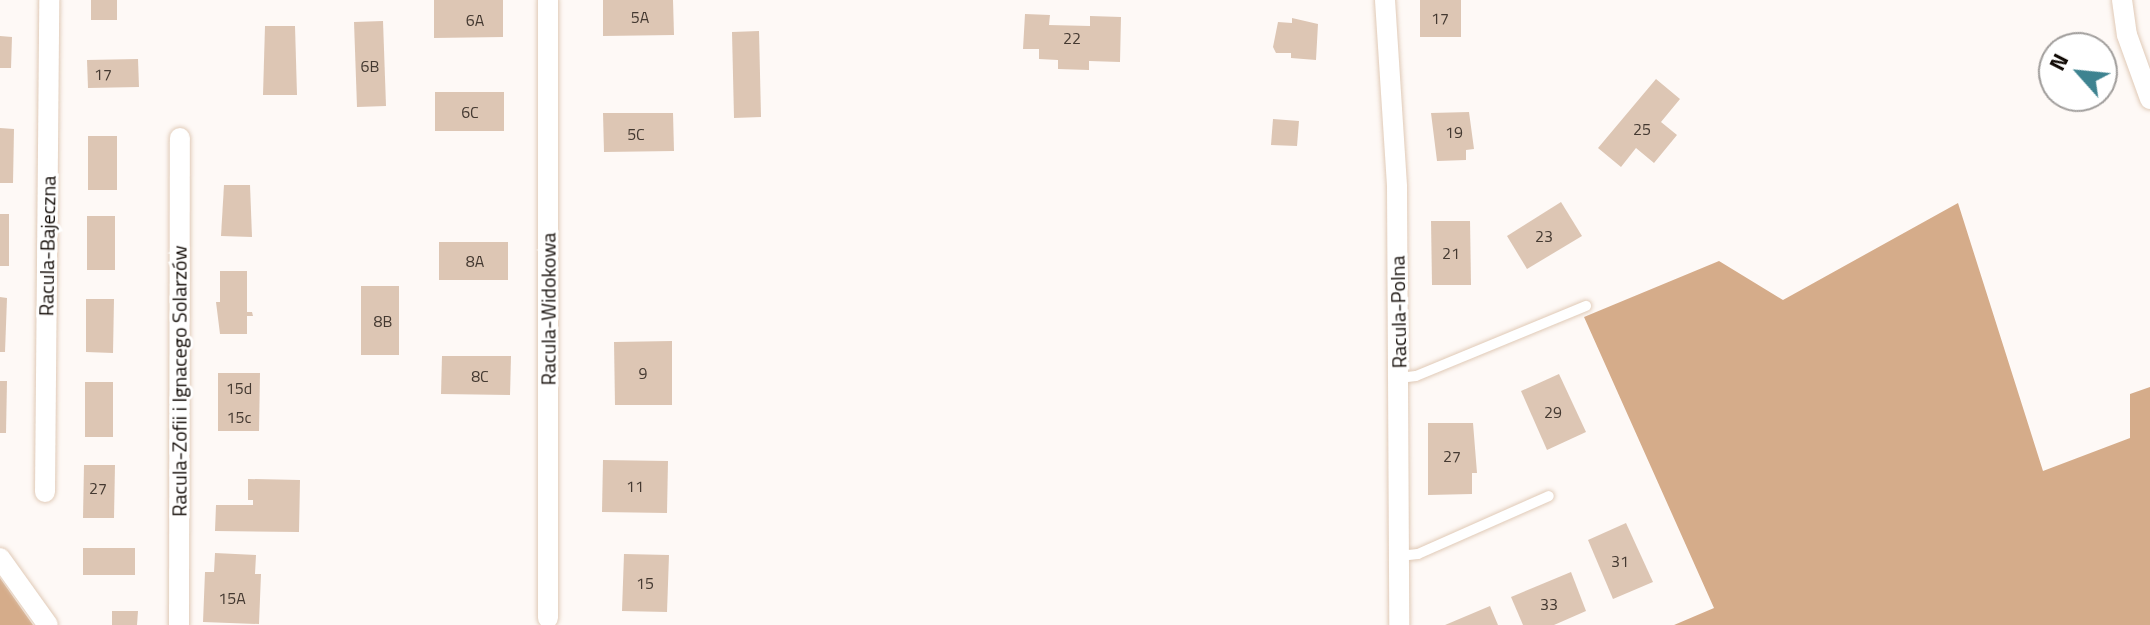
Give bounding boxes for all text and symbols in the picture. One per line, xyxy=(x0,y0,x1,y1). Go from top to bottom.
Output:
house number: 5A xyxy=(631,7,649,27)
house number: 17 xyxy=(1431,8,1449,28)
house number: 6A xyxy=(466,10,484,30)
house number: 22 xyxy=(1063,28,1081,48)
north arrow xyxy=(2038,32,2118,112)
text: N xyxy=(2040,48,2077,77)
house number: 6B xyxy=(361,56,379,76)
house number: 17 xyxy=(94,64,112,84)
house number: 6C xyxy=(461,102,479,122)
house number: 25 xyxy=(1633,119,1651,139)
house number: 19 xyxy=(1445,122,1463,142)
house number: 5C xyxy=(627,124,645,144)
street label: Racula-Bajeczna xyxy=(34,176,60,316)
house number: 23 xyxy=(1535,226,1553,246)
street label: Racula-Widokowa xyxy=(536,233,560,385)
house number: 21 xyxy=(1442,243,1460,263)
street label: Racula-Zofii i Ignacego Solarzów xyxy=(167,245,191,517)
house number: 8A xyxy=(466,251,484,271)
street label: Racula-Polna xyxy=(1385,255,1411,369)
house number: 8B xyxy=(374,311,392,331)
house number: 9 xyxy=(639,363,647,383)
house number: 8C xyxy=(471,366,489,386)
house number: 15d xyxy=(226,378,252,398)
house number: 29 xyxy=(1544,402,1562,422)
house number: 15c xyxy=(227,407,251,427)
house number: 27 xyxy=(1443,446,1461,466)
house number: 11 xyxy=(626,476,644,496)
house number: 27 xyxy=(89,478,107,498)
house number: 31 xyxy=(1611,551,1629,571)
house number: 15 xyxy=(636,573,654,593)
house number: 15A xyxy=(218,588,246,608)
house number: 33 xyxy=(1540,594,1558,614)

